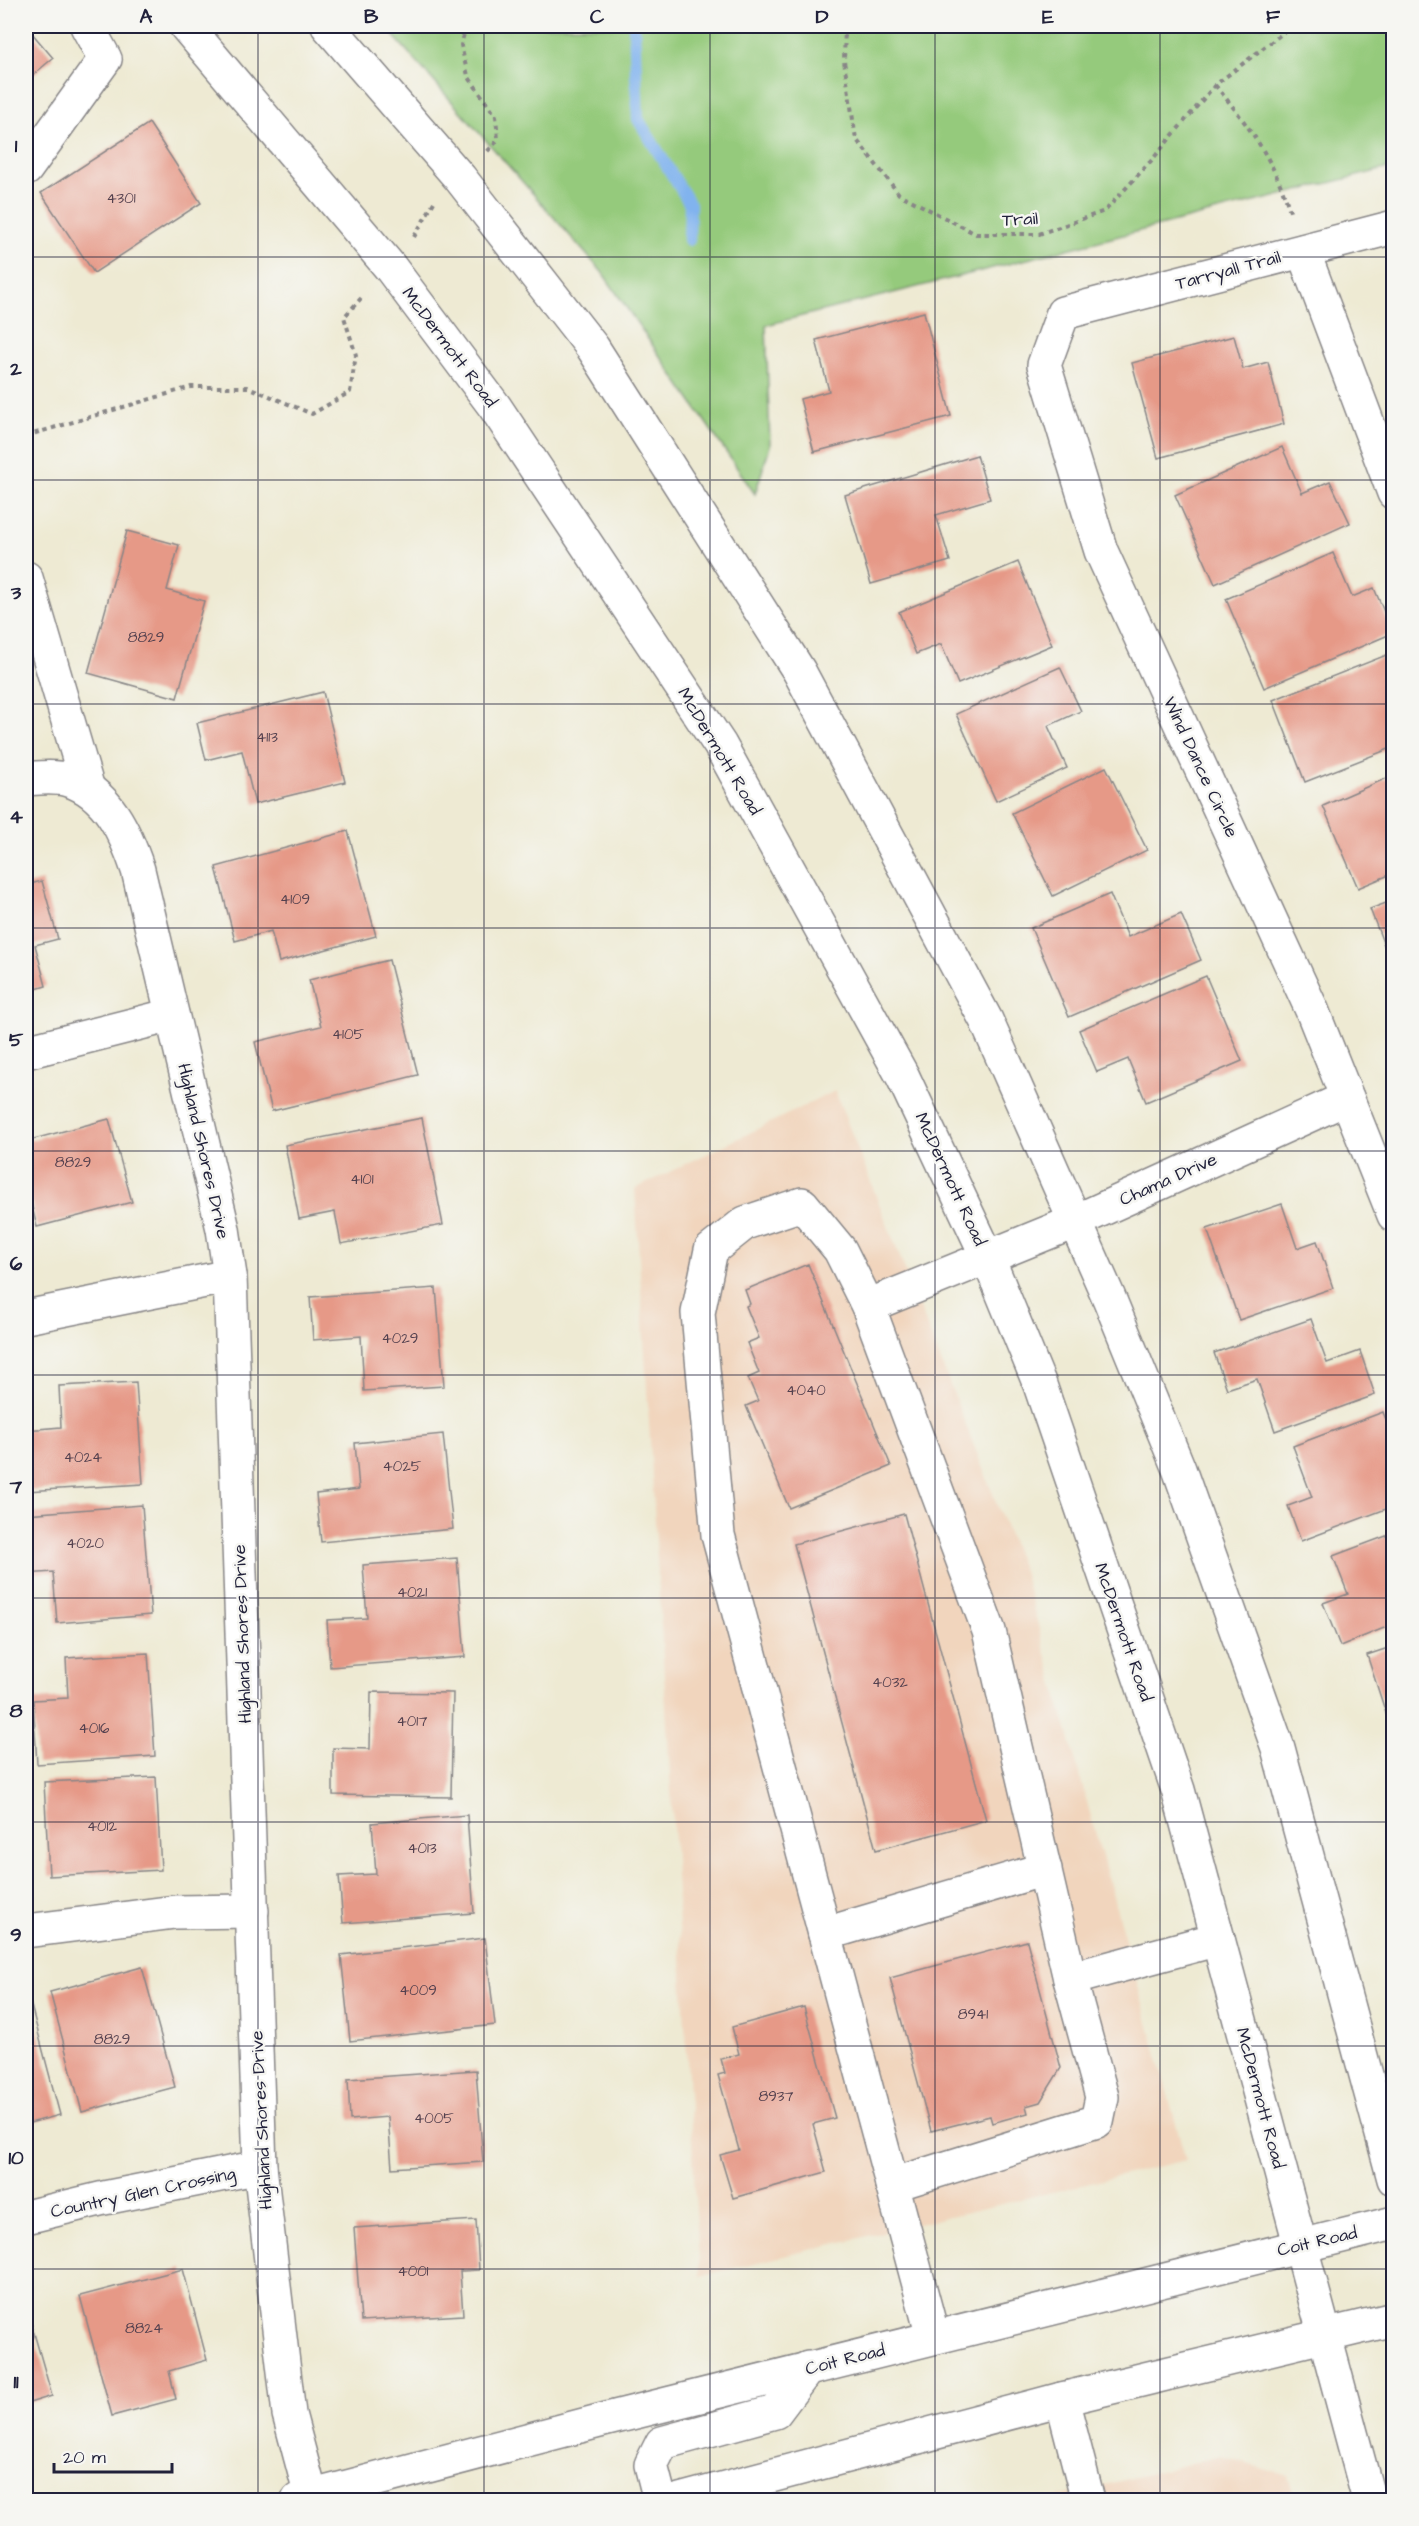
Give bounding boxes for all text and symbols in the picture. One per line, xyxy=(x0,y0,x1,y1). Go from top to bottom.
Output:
text: A xyxy=(140,3,153,31)
text: B xyxy=(364,3,379,31)
text: C xyxy=(590,3,605,31)
text: D xyxy=(816,3,829,31)
text: E xyxy=(1042,3,1054,31)
text: F xyxy=(1266,3,1281,31)
text: 1 xyxy=(15,132,18,160)
house number: 4301 xyxy=(106,188,136,209)
street label: Trail xyxy=(1001,206,1039,233)
street label: Tarryall Trail xyxy=(1173,244,1284,297)
street label: McDermott Road xyxy=(396,282,503,413)
text: 2 xyxy=(9,355,22,383)
text: 3 xyxy=(10,579,22,607)
house number: 8829 xyxy=(128,627,164,648)
street label: McDermott Road xyxy=(672,683,768,820)
street label: Wind Dance Circle xyxy=(1157,693,1244,842)
house number: 4113 xyxy=(256,727,278,748)
text: 4 xyxy=(9,803,23,831)
house number: 4109 xyxy=(280,889,310,910)
house number: 4105 xyxy=(332,1024,364,1045)
text: 5 xyxy=(9,1026,24,1054)
street label: Highland Shores Drive xyxy=(170,1061,236,1242)
street label: McDermott Road xyxy=(909,1108,992,1250)
street label: Chama Drive xyxy=(1115,1147,1221,1212)
house number: 8829 xyxy=(55,1152,91,1173)
house number: 4101 xyxy=(350,1169,374,1190)
text: 6 xyxy=(10,1250,23,1278)
house number: 4029 xyxy=(382,1328,418,1349)
house number: 4040 xyxy=(786,1380,826,1401)
house number: 4024 xyxy=(64,1447,102,1468)
house number: 4025 xyxy=(383,1456,422,1477)
text: 7 xyxy=(9,1473,23,1501)
house number: 4020 xyxy=(66,1533,104,1554)
street label: Highland Shores Drive xyxy=(227,1544,259,1724)
street label: McDermott Road xyxy=(1088,1560,1159,1705)
house number: 4021 xyxy=(397,1582,427,1603)
house number: 4032 xyxy=(872,1672,908,1693)
text: 8 xyxy=(10,1697,23,1725)
house number: 4017 xyxy=(397,1711,427,1732)
house number: 4016 xyxy=(79,1718,110,1739)
house number: 4012 xyxy=(87,1816,117,1837)
house number: 4013 xyxy=(407,1838,437,1859)
text: 9 xyxy=(10,1921,22,1949)
house number: 4009 xyxy=(399,1980,437,2001)
house number: 8941 xyxy=(958,2004,988,2025)
street label: McDermott Road xyxy=(1230,2025,1291,2171)
house number: 8829 xyxy=(94,2029,130,2050)
street label: Highland Shores Drive xyxy=(244,2030,280,2210)
house number: 8937 xyxy=(758,2086,794,2107)
house number: 4005 xyxy=(414,2108,454,2129)
text: 10 xyxy=(8,2144,24,2172)
street label: Country Glen Crossing xyxy=(48,2161,238,2225)
street label: Coit Road xyxy=(1275,2220,1360,2263)
house number: 4001 xyxy=(397,2261,429,2282)
house number: 8824 xyxy=(125,2318,163,2339)
street label: Coit Road xyxy=(803,2338,888,2381)
text: 11 xyxy=(13,2368,19,2396)
scale bar xyxy=(54,2436,172,2474)
text: 20 m xyxy=(63,2445,106,2470)

